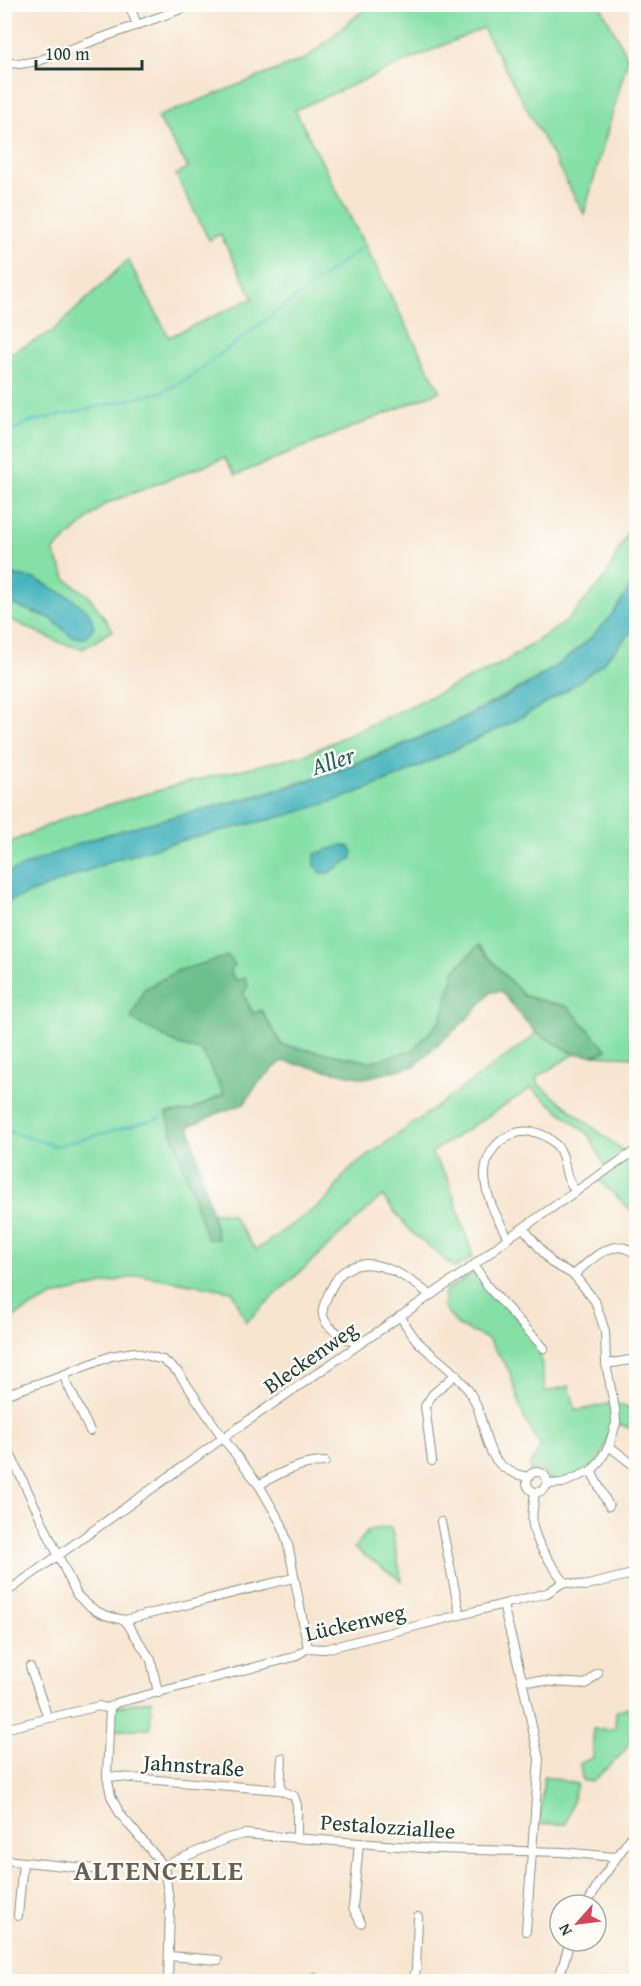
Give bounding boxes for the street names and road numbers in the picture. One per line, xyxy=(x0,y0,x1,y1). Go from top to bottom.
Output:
street label: Bleckenweg xyxy=(256,1313,364,1401)
street label: Lückenweg xyxy=(302,1595,408,1649)
street label: Jahnstraße xyxy=(140,1745,246,1784)
street label: Pestalozziallee xyxy=(319,1805,457,1847)

